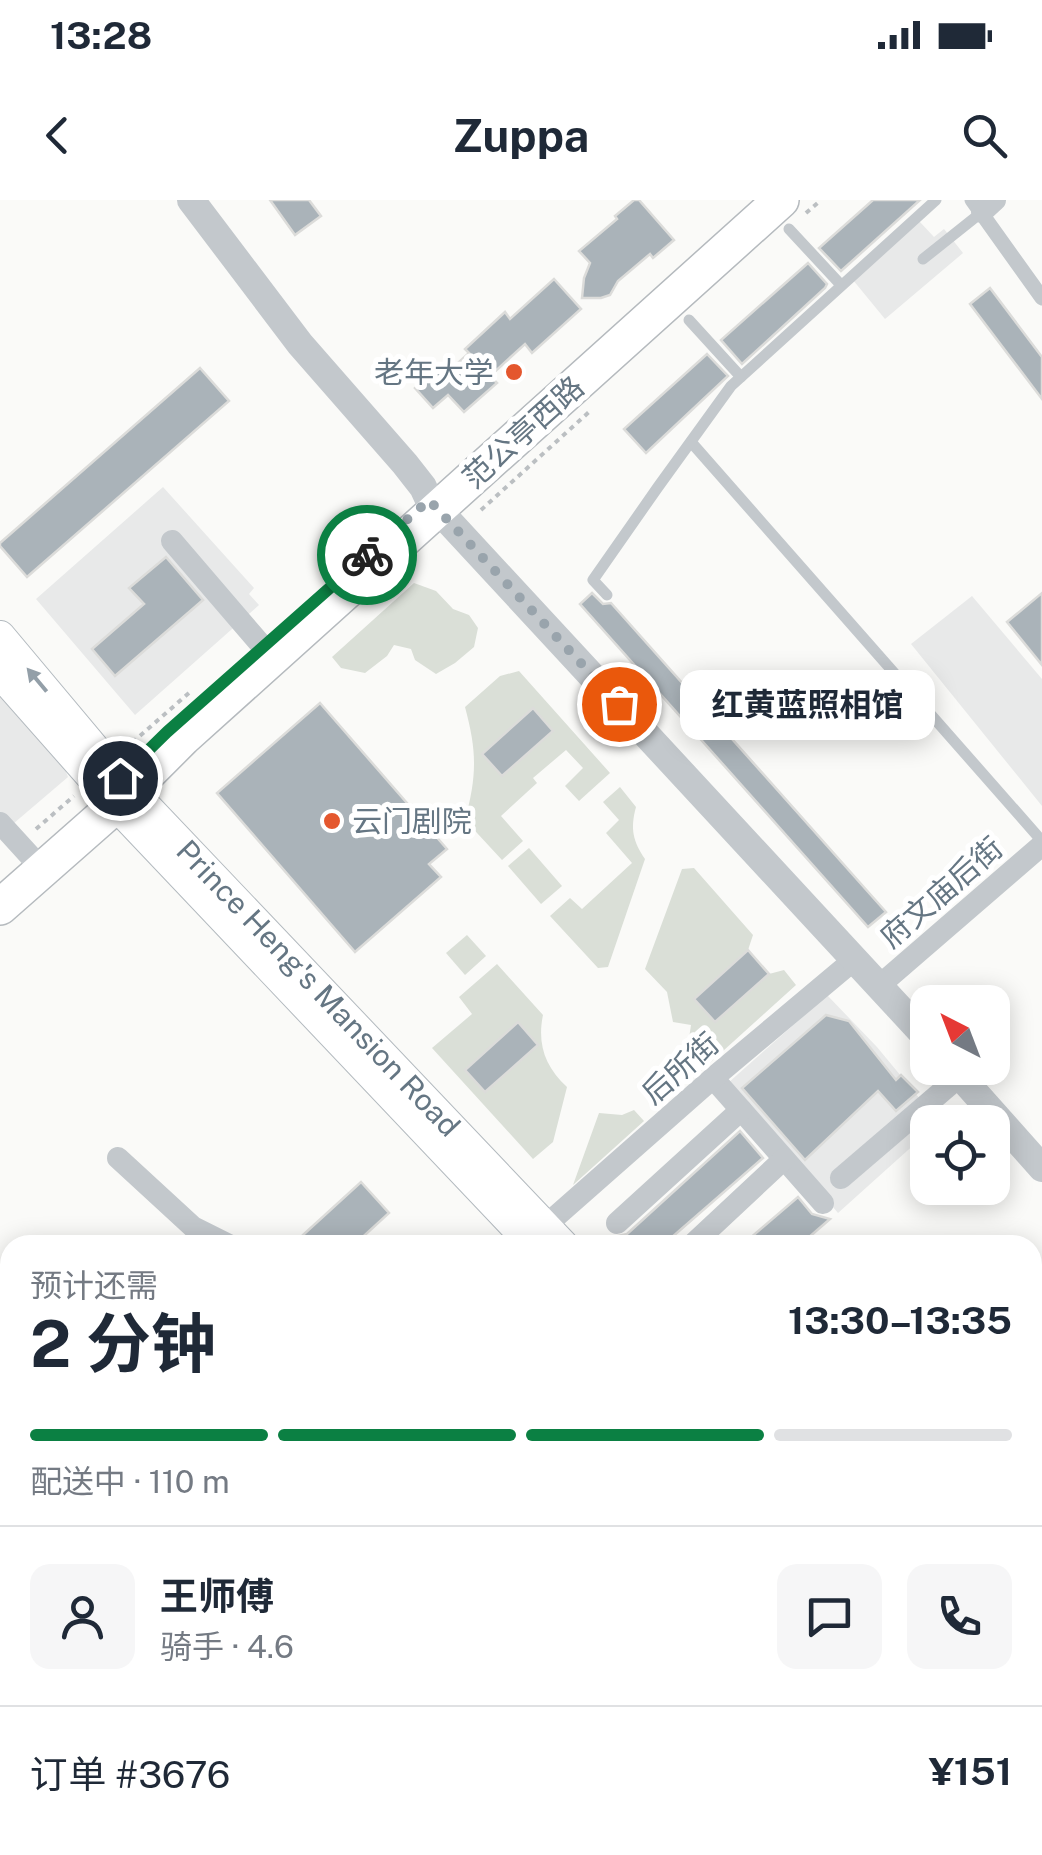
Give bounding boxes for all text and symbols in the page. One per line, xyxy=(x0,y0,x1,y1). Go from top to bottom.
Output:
text: 13:28 xyxy=(50,13,152,58)
icon: back xyxy=(30,108,85,163)
icon: search xyxy=(957,108,1012,163)
text: Zuppa xyxy=(453,109,589,162)
place label: 老年大学 xyxy=(374,354,494,390)
marker: 老年大学 xyxy=(503,361,525,383)
street label: 范公亭西路 xyxy=(455,368,591,496)
courier xyxy=(317,505,417,605)
icon: bike xyxy=(340,528,395,583)
pin xyxy=(577,662,662,747)
one-way arrow xyxy=(27,667,48,692)
callout: 红黄蓝照相馆 xyxy=(679,669,934,739)
icon: bag xyxy=(592,677,647,732)
text: 红黄蓝照相馆 xyxy=(711,686,904,723)
pin xyxy=(78,736,163,821)
icon: home xyxy=(93,751,148,806)
place label: 云门剧院 xyxy=(352,803,472,839)
marker: 云门剧院 xyxy=(321,810,343,832)
street label: 府文庙后街 xyxy=(873,829,1009,955)
street label: Prince Heng's Mansion Road xyxy=(169,832,468,1144)
north arrow xyxy=(910,985,1010,1085)
map controls xyxy=(910,985,1010,1205)
street label: 后所街 xyxy=(634,1025,726,1111)
button: locate xyxy=(910,1105,1010,1205)
text: 预计还需 xyxy=(30,1267,158,1304)
text: 13:30–13:35 xyxy=(788,1298,1012,1343)
text: 2 分钟 xyxy=(30,1305,216,1382)
text: 配送中 · 110 m xyxy=(30,1463,230,1500)
button: person xyxy=(30,1564,135,1669)
button: chat xyxy=(777,1564,882,1669)
button: phone xyxy=(907,1564,1012,1669)
text: 王师傅 xyxy=(160,1574,274,1619)
text: 骑手 · 4.6 xyxy=(160,1628,294,1665)
text: ¥151 xyxy=(929,1749,1012,1794)
text: 订单 #3676 xyxy=(30,1752,231,1797)

